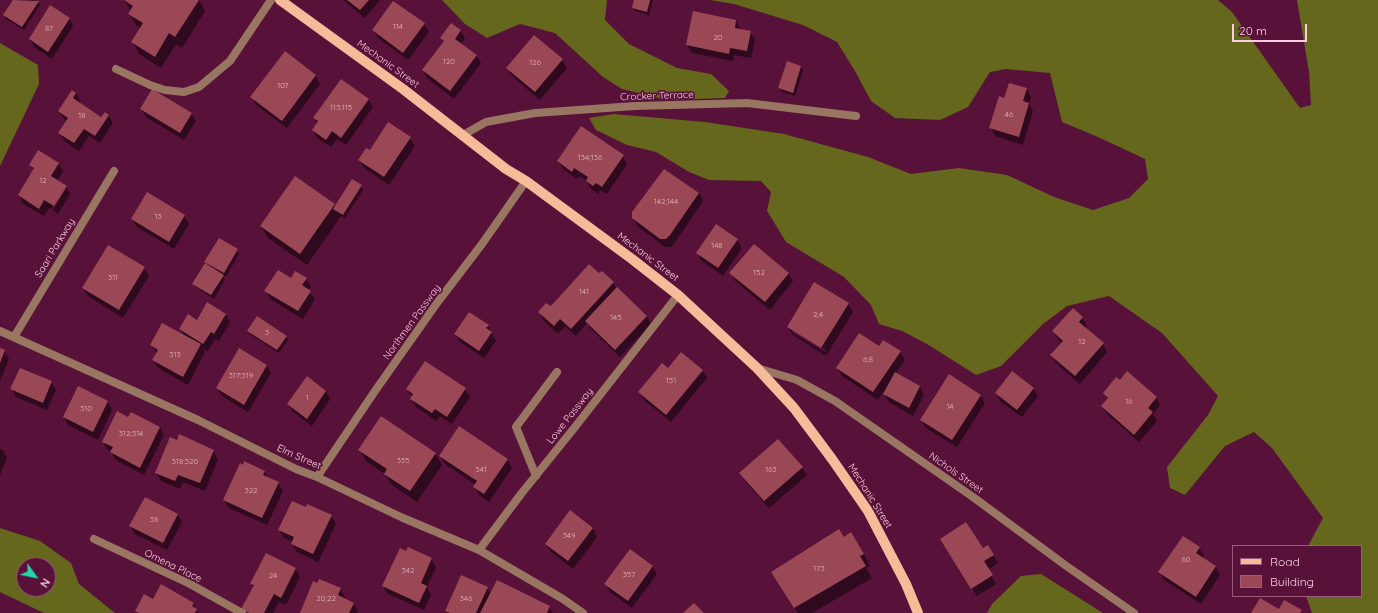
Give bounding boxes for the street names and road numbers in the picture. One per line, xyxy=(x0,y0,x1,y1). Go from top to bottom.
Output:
street label: Mechanic Street xyxy=(355,37,421,91)
street label: Crocker Terrace xyxy=(620,89,694,103)
street label: Saari Parkway xyxy=(33,216,77,280)
street label: Mechanic Street xyxy=(615,230,681,284)
street label: Northmen Passway xyxy=(381,282,443,362)
street label: Lowe Passway xyxy=(544,386,596,446)
street label: Elm Street xyxy=(275,442,323,472)
street label: Nichols Street xyxy=(927,450,985,496)
street label: Mechanic Street xyxy=(845,461,895,531)
street label: Omena Place xyxy=(142,547,204,585)

